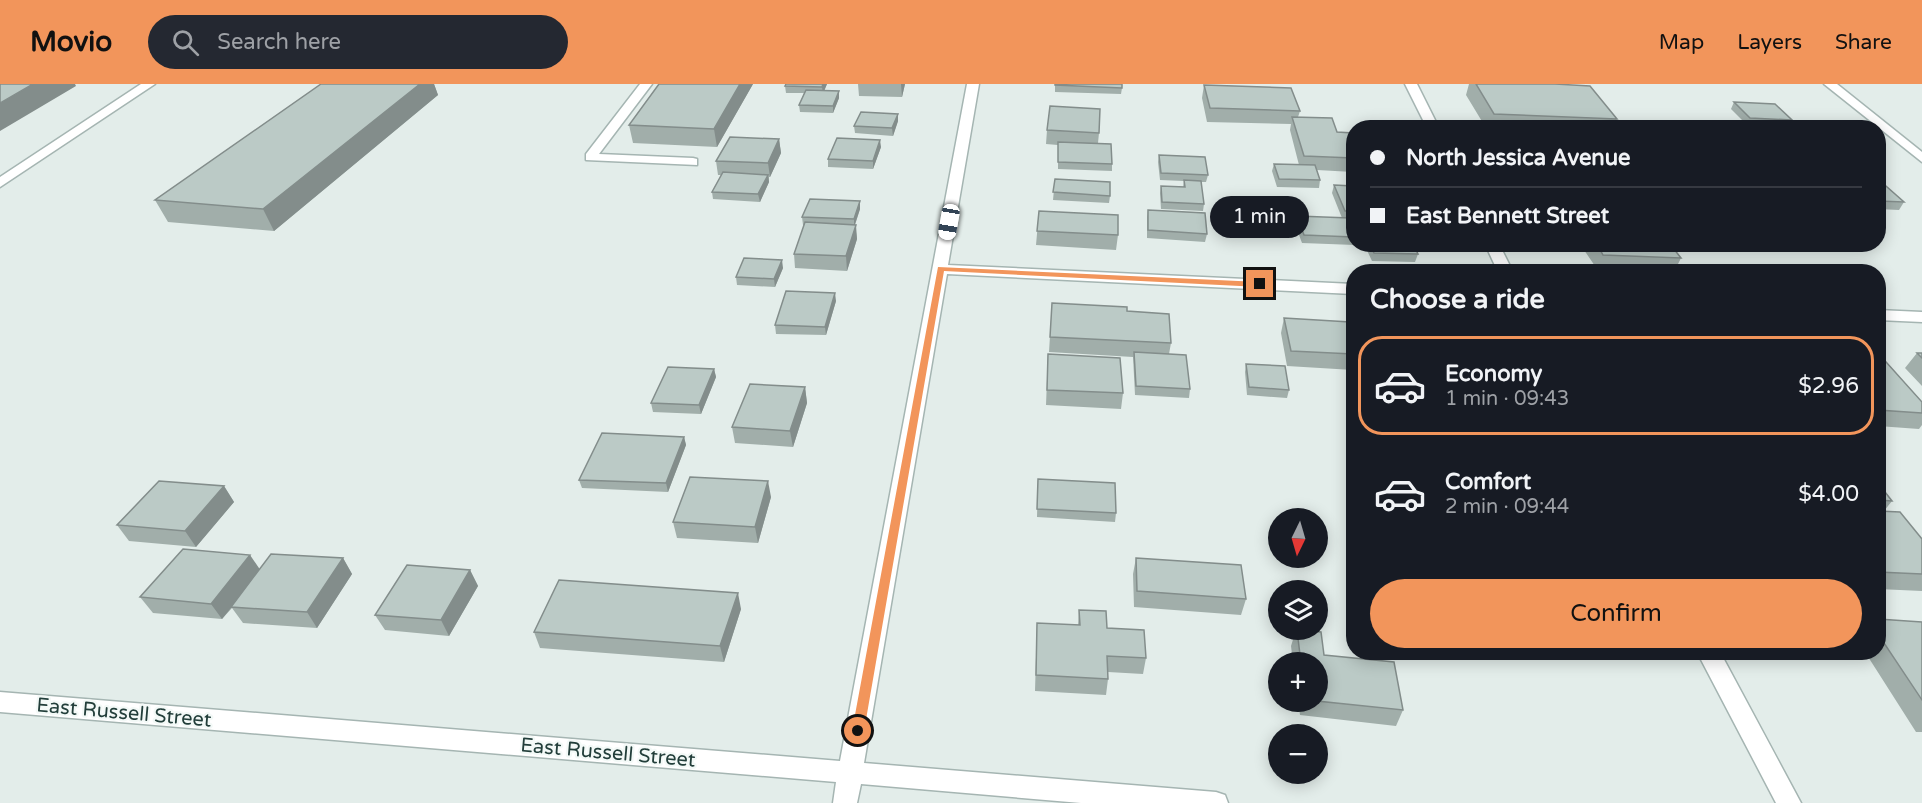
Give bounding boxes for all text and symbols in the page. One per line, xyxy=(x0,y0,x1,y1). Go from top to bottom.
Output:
search box xyxy=(148,15,568,69)
text: Movio xyxy=(30,25,112,59)
icon: search xyxy=(169,26,202,59)
text: Search here xyxy=(217,29,341,55)
text: Map xyxy=(1659,30,1704,55)
text: Layers xyxy=(1737,30,1802,55)
text: Share xyxy=(1835,30,1892,55)
text: North Jessica Avenue xyxy=(1406,145,1631,171)
callout: 1 min xyxy=(1210,197,1310,239)
car xyxy=(937,203,961,241)
text: East Bennett Street xyxy=(1406,203,1609,229)
text: 1 min xyxy=(1233,205,1286,229)
route end xyxy=(1246,270,1273,297)
text: Choose a ride xyxy=(1370,283,1545,316)
icon: car xyxy=(1373,359,1427,413)
text: Economy xyxy=(1445,361,1542,387)
text: $2.96 xyxy=(1798,373,1859,399)
text: 1 min · 09:43 xyxy=(1445,387,1569,411)
icon: car xyxy=(1373,467,1427,521)
text: Comfort xyxy=(1445,469,1531,495)
text: $4.00 xyxy=(1798,481,1859,507)
text: 2 min · 09:44 xyxy=(1445,495,1569,519)
north arrow xyxy=(1268,508,1328,568)
map controls xyxy=(1268,508,1328,784)
button: Confirm xyxy=(1370,579,1862,648)
button: layers xyxy=(1268,580,1328,640)
button: + xyxy=(1268,652,1328,712)
street label: East Russell Street xyxy=(35,693,213,733)
route start xyxy=(844,717,871,744)
button: − xyxy=(1268,724,1328,784)
street label: East Russell Street xyxy=(519,733,697,773)

